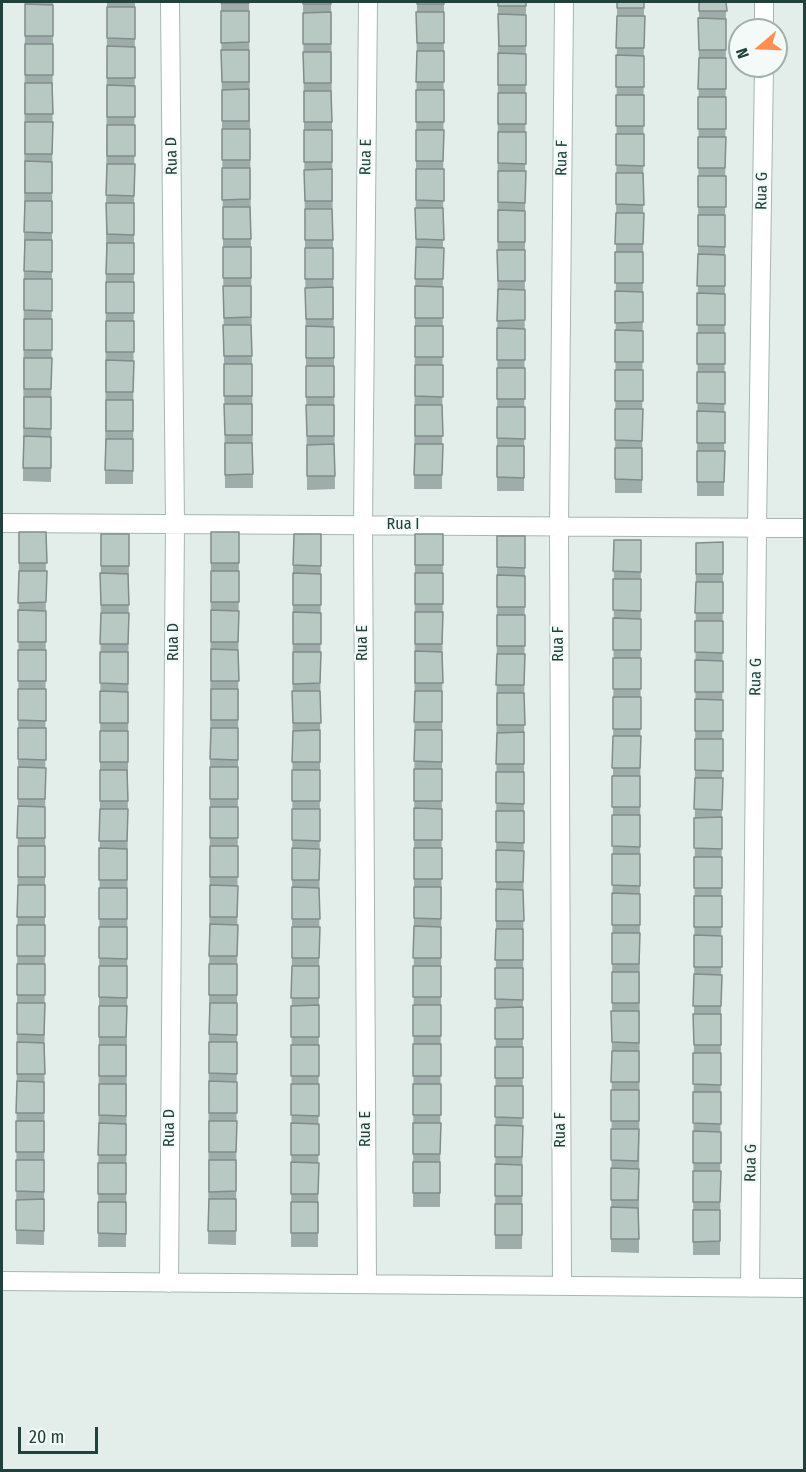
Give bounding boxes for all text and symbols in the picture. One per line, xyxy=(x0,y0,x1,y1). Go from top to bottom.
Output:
north arrow xyxy=(728,18,788,78)
text: N xyxy=(732,46,753,61)
street label: Rua D xyxy=(162,137,182,175)
street label: Rua E xyxy=(356,139,376,175)
street label: Rua F xyxy=(552,140,572,176)
street label: Rua G xyxy=(752,172,772,210)
street label: Rua I xyxy=(387,515,419,535)
street label: Rua D xyxy=(164,623,184,661)
street label: Rua E xyxy=(353,625,373,661)
street label: Rua F xyxy=(549,626,569,662)
street label: Rua G xyxy=(746,658,766,696)
street label: Rua D xyxy=(160,1109,180,1147)
street label: Rua E xyxy=(356,1111,376,1147)
street label: Rua F xyxy=(551,1112,571,1148)
street label: Rua G xyxy=(741,1144,761,1182)
scale bar xyxy=(21,1415,100,1453)
text: 20 m xyxy=(29,1426,64,1448)

